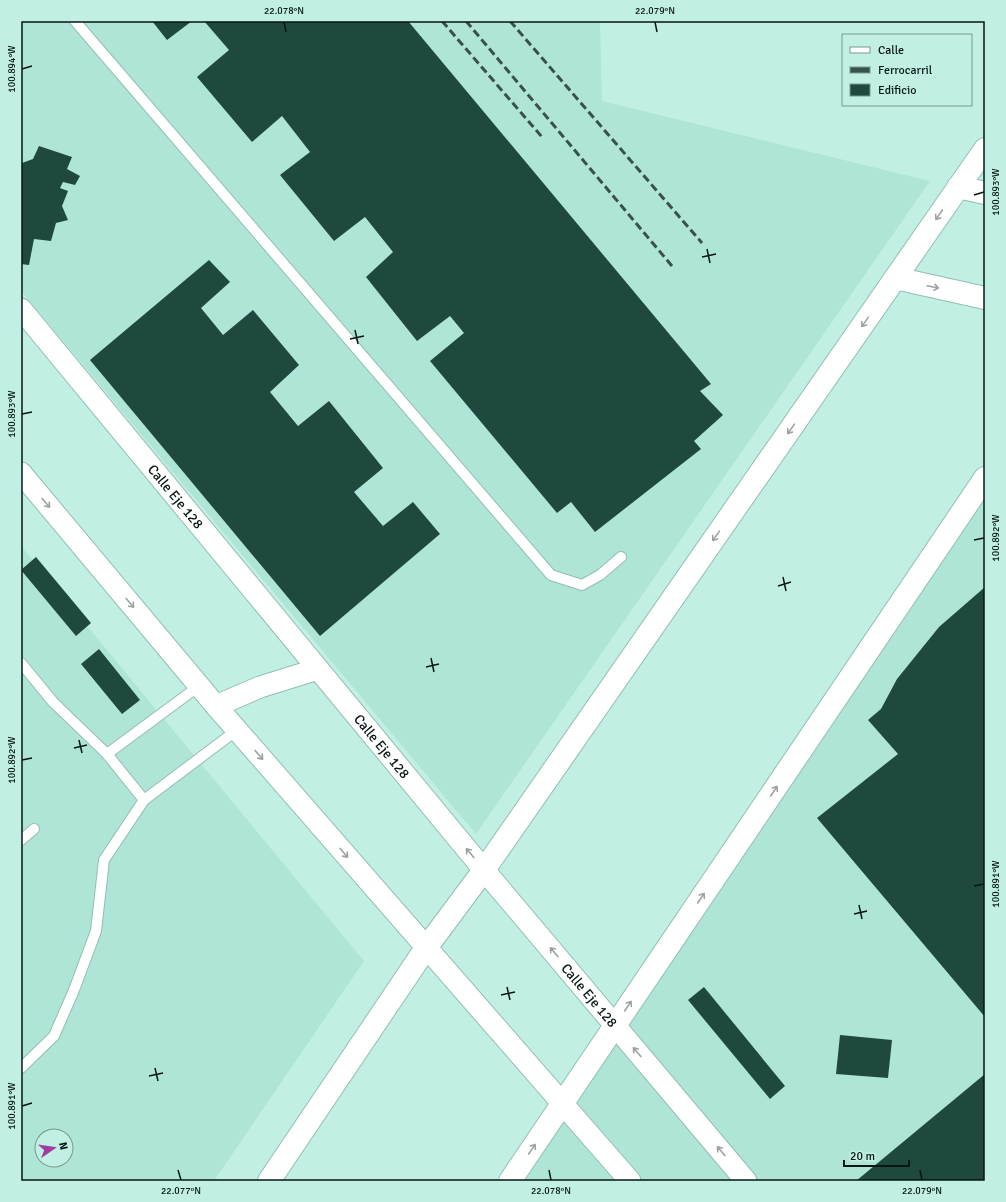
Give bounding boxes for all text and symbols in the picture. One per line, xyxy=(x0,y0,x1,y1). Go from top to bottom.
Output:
text: 22.078°N xyxy=(264,5,304,17)
text: 22.079°N xyxy=(635,5,675,17)
legend xyxy=(842,34,972,106)
text: Calle xyxy=(878,43,904,58)
text: 100.894°W xyxy=(6,45,18,93)
text: Ferrocarril xyxy=(878,63,933,78)
text: Edificio xyxy=(878,83,916,98)
text: 100.893°W xyxy=(990,168,1002,216)
one-way arrow xyxy=(934,209,942,221)
one-way arrow xyxy=(926,283,939,291)
one-way arrow xyxy=(861,316,869,327)
text: 100.893°W xyxy=(6,390,18,438)
one-way arrow xyxy=(787,423,795,434)
street label: Calle Eje 128 xyxy=(144,461,207,532)
one-way arrow xyxy=(42,498,51,508)
text: 100.892°W xyxy=(990,514,1002,562)
one-way arrow xyxy=(712,530,720,541)
one-way arrow xyxy=(125,597,134,608)
street label: Calle Eje 128 xyxy=(350,711,413,782)
text: 100.892°W xyxy=(6,736,18,784)
one-way arrow xyxy=(254,750,264,760)
one-way arrow xyxy=(770,785,778,796)
one-way arrow xyxy=(466,847,474,858)
one-way arrow xyxy=(340,848,349,859)
text: 100.891°W xyxy=(990,860,1002,908)
one-way arrow xyxy=(697,893,705,904)
one-way arrow xyxy=(549,947,558,958)
street label: Calle Eje 128 xyxy=(558,960,621,1030)
one-way arrow xyxy=(624,1001,632,1012)
one-way arrow xyxy=(633,1046,642,1057)
text: 100.891°W xyxy=(6,1082,18,1130)
north arrow xyxy=(34,1128,74,1168)
text: N xyxy=(56,1141,70,1151)
scale bar xyxy=(844,1142,909,1168)
one-way arrow xyxy=(529,1143,537,1155)
one-way arrow xyxy=(717,1146,726,1156)
text: 20 m xyxy=(850,1149,875,1164)
text: 22.077°N xyxy=(161,1185,201,1197)
text: 22.078°N xyxy=(531,1185,571,1197)
text: 22.079°N xyxy=(902,1185,942,1197)

